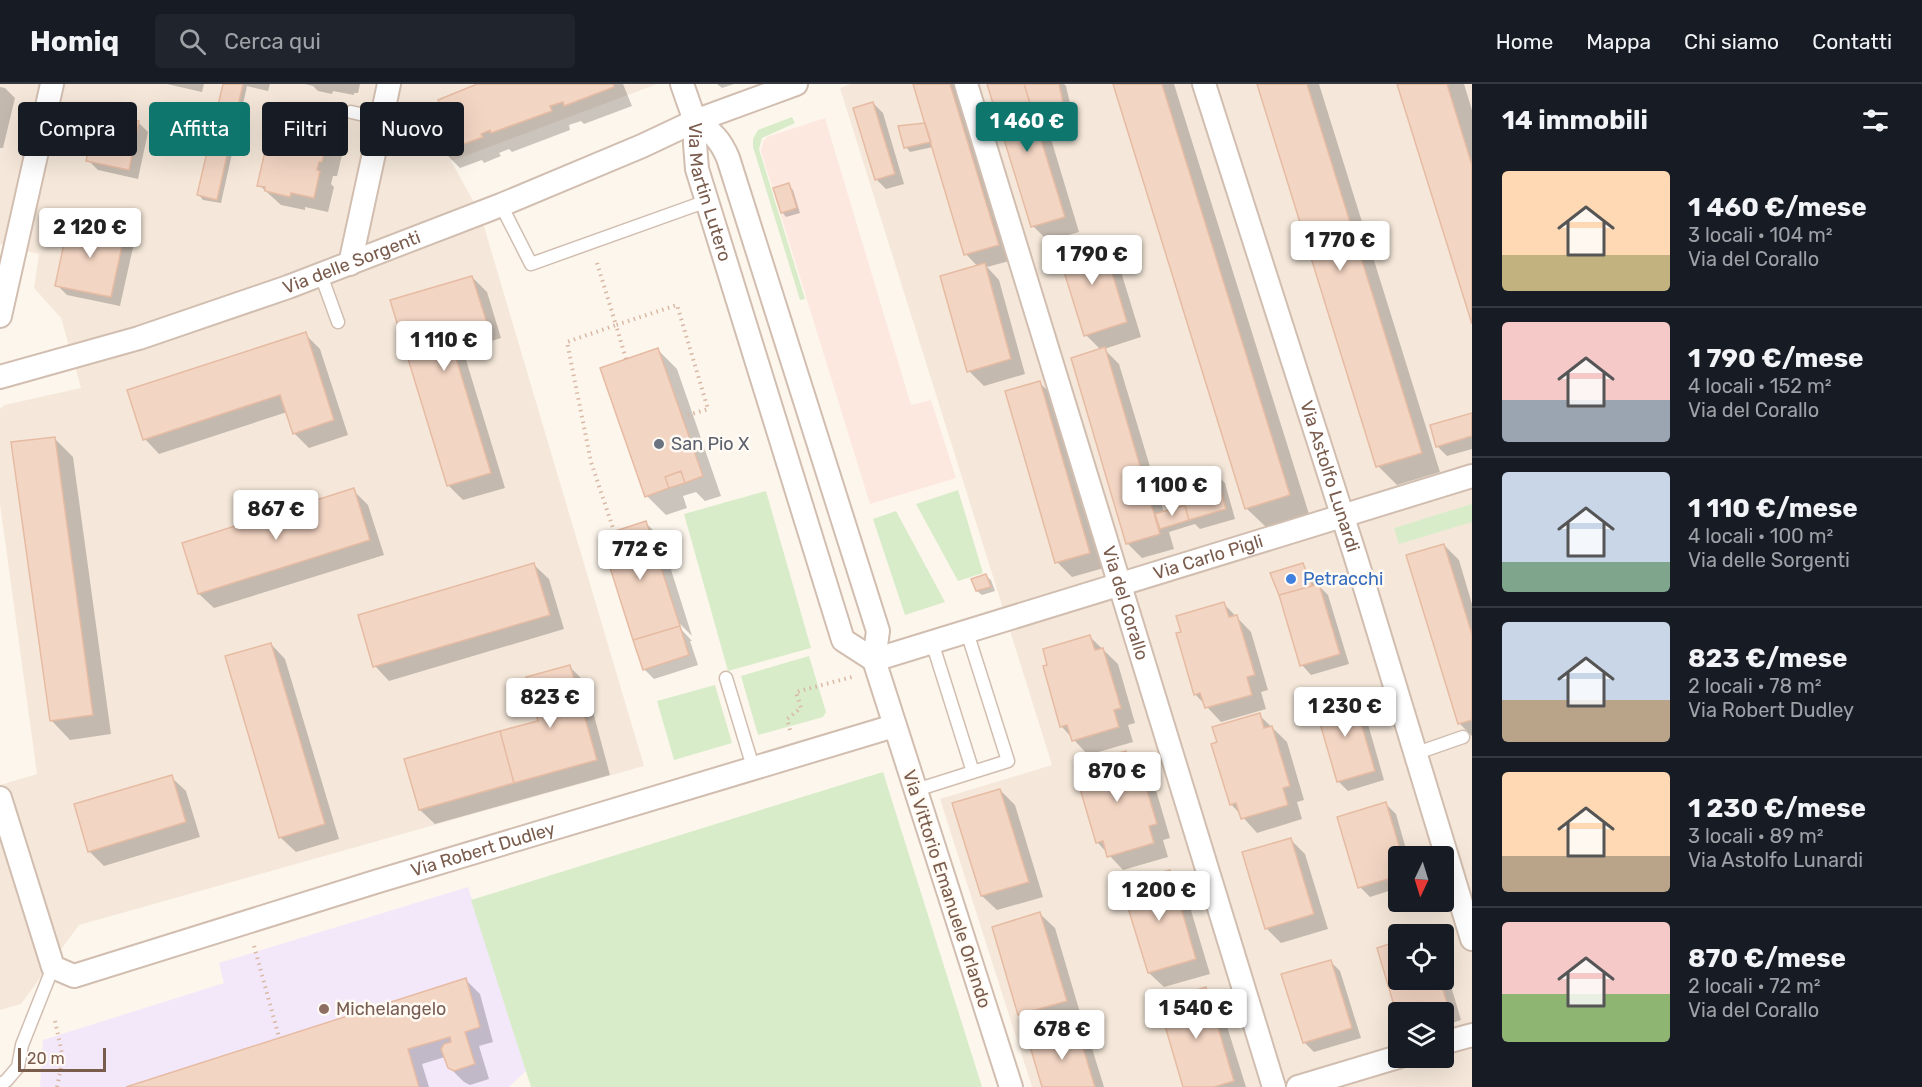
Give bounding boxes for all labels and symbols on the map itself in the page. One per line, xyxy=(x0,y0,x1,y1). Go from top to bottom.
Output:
pin: 1 460 € xyxy=(972,102,1082,153)
street label: Via Martin Lutero xyxy=(684,122,736,264)
pin: 2 120 € xyxy=(35,208,145,259)
pin: 1 770 € xyxy=(1285,221,1395,272)
street label: Via delle Sorgenti xyxy=(280,226,424,299)
pin: 1 790 € xyxy=(1037,235,1147,286)
pin: 1 110 € xyxy=(389,321,499,372)
street label: Via Astolfo Lunardi xyxy=(1295,398,1364,555)
place label: San Pio X xyxy=(671,433,750,455)
marker: San Pio X xyxy=(652,437,666,451)
pin: 1 100 € xyxy=(1117,466,1227,517)
pin: 867 € xyxy=(234,490,318,541)
pin: 772 € xyxy=(598,530,682,581)
street label: Via Carlo Pigli xyxy=(1150,530,1266,584)
street label: Via del Corallo xyxy=(1098,543,1153,663)
place label: Petracchi xyxy=(1303,568,1383,590)
marker: Petracchi xyxy=(1284,572,1298,586)
pin: 823 € xyxy=(508,678,592,729)
pin: 1 230 € xyxy=(1290,687,1400,738)
pin: 870 € xyxy=(1075,752,1159,803)
street label: Via Vittorio Emanuele Orlando xyxy=(898,767,996,1011)
street label: Via Robert Dudley xyxy=(408,817,558,882)
north arrow xyxy=(1388,846,1454,912)
pin: 1 200 € xyxy=(1104,871,1214,922)
pin: 1 540 € xyxy=(1141,989,1251,1040)
place label: Michelangelo xyxy=(336,998,446,1020)
marker: Michelangelo xyxy=(317,1002,331,1016)
pin: 678 € xyxy=(1020,1010,1104,1061)
scale bar xyxy=(18,1045,106,1072)

